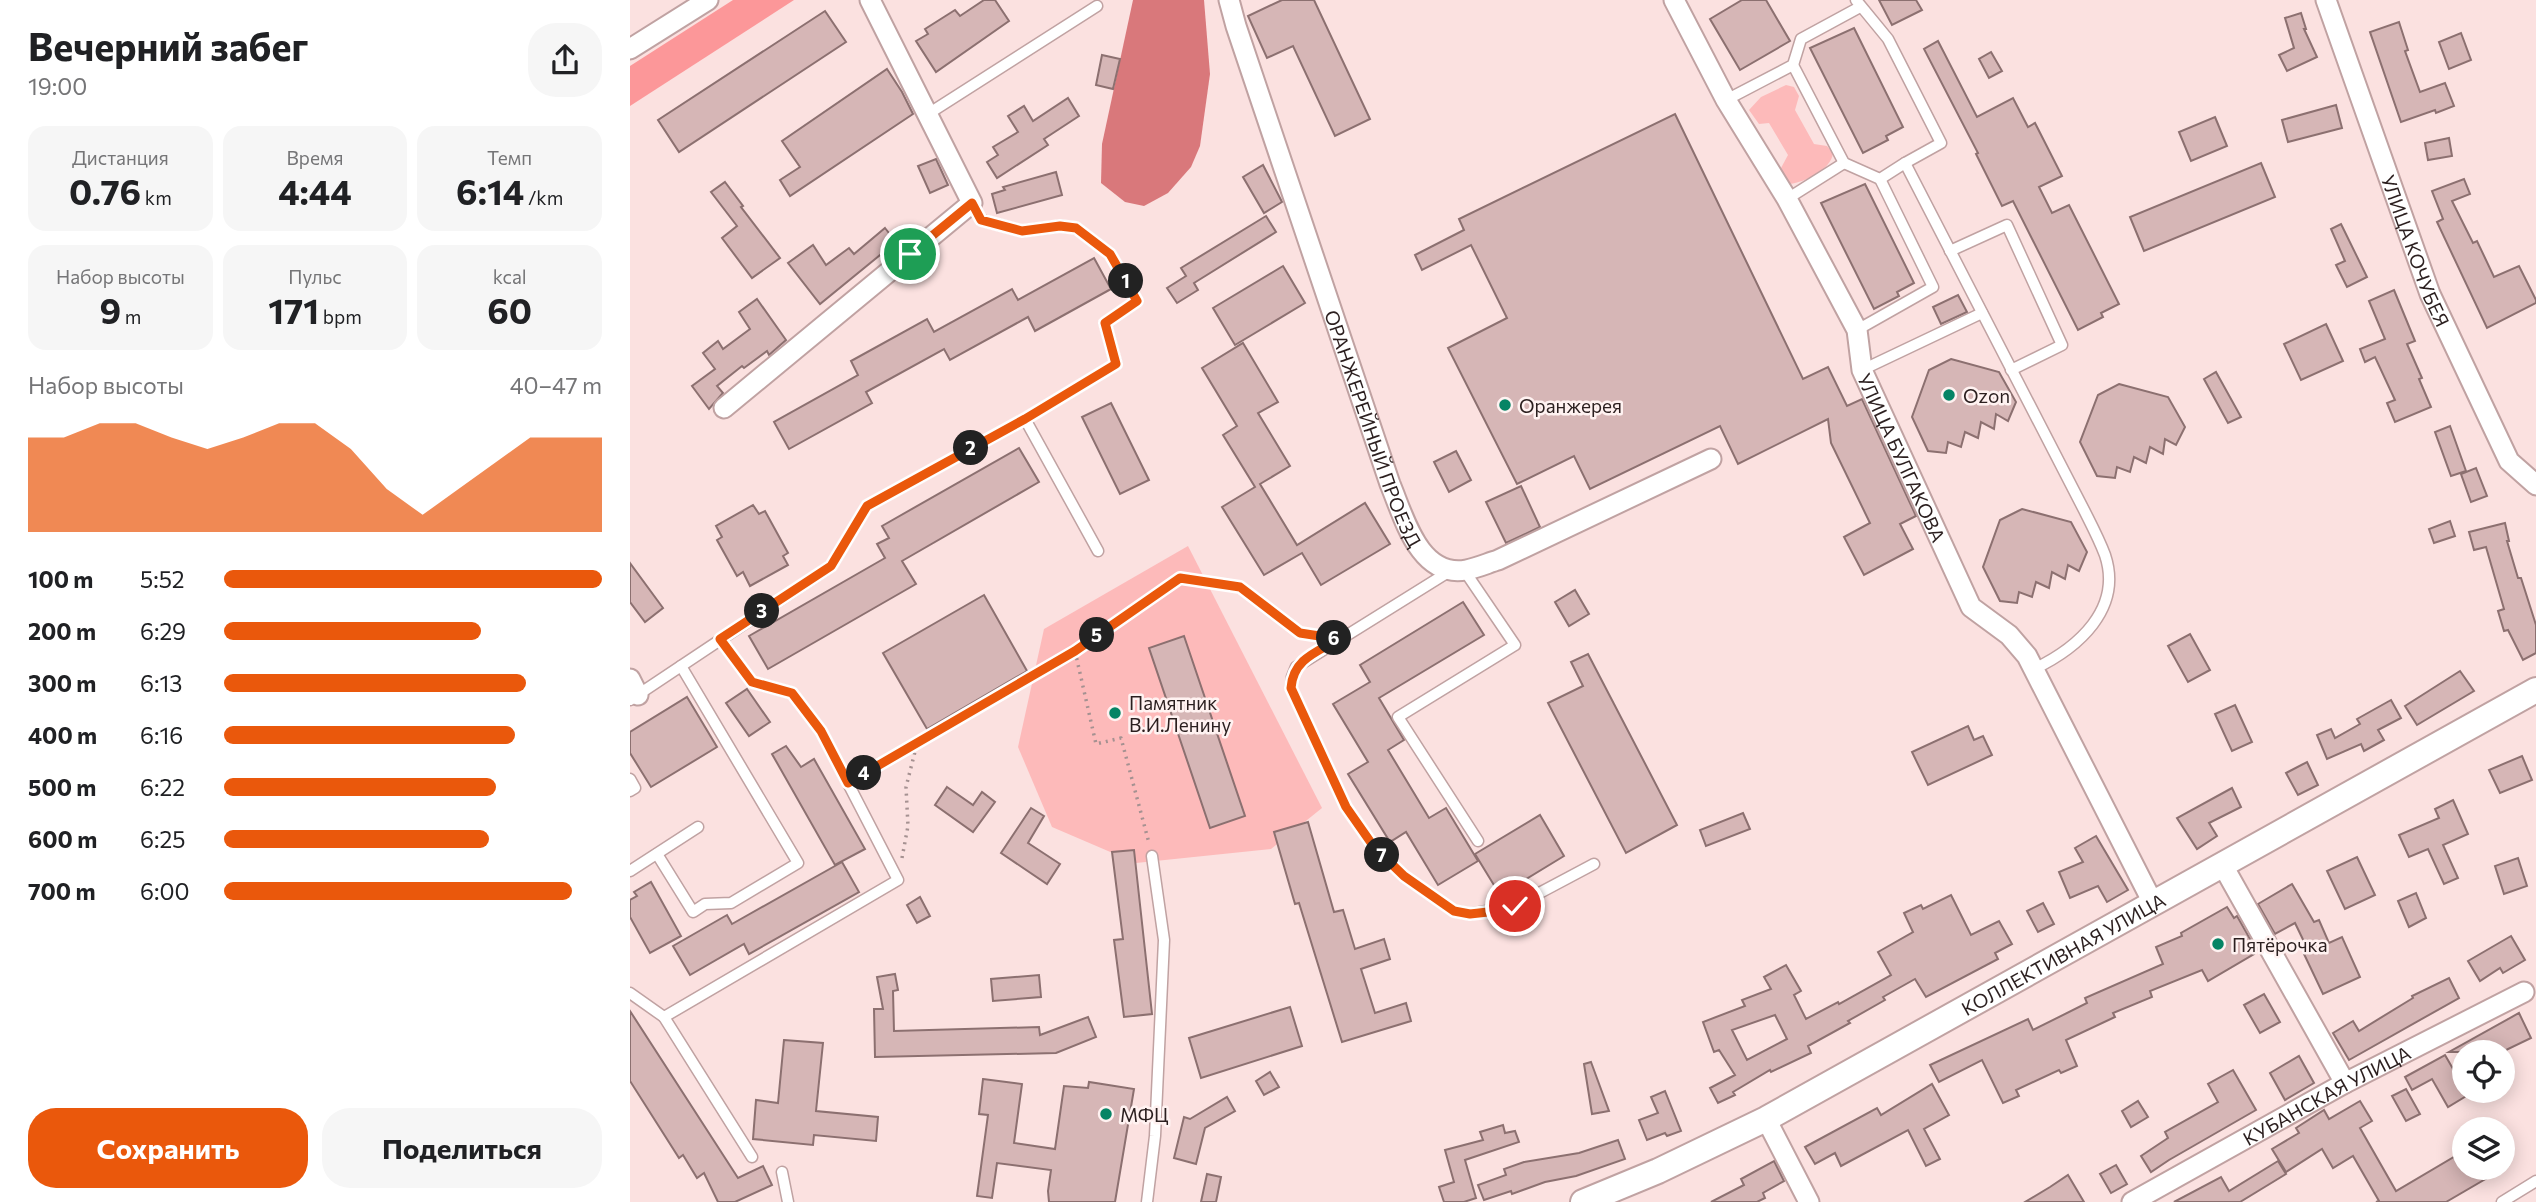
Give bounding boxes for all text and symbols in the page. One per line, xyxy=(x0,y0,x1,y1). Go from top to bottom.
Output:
text: Вечерний забег xyxy=(28,22,308,69)
button: share xyxy=(528,23,602,97)
text: 19:00 xyxy=(28,72,87,100)
text: Дистанция xyxy=(72,146,169,169)
text: Время xyxy=(287,146,343,169)
text: Темп xyxy=(487,146,532,169)
text: 0.76 xyxy=(69,169,141,212)
text: 4:44 xyxy=(278,169,352,212)
text: 6:14 xyxy=(456,169,524,212)
street label: УЛИЦА КОЧУБЕЯ xyxy=(2377,171,2455,330)
text: km xyxy=(141,186,172,209)
text: /km xyxy=(524,186,563,209)
pin xyxy=(880,224,940,284)
icon: arrive xyxy=(891,235,929,273)
pin: 1 xyxy=(1108,264,1144,298)
text: Набор высоты xyxy=(56,265,185,288)
text: Пульс xyxy=(288,265,342,288)
text: kcal xyxy=(493,265,527,288)
text: 1 xyxy=(1121,269,1130,292)
text: 9 xyxy=(99,288,121,331)
text: 171 xyxy=(268,288,319,331)
text: 60 xyxy=(487,288,532,331)
text: m xyxy=(121,305,141,328)
text: bpm xyxy=(319,305,362,328)
street label: ОРАНЖЕРЕЙНЫЙ ПРОЕЗД xyxy=(1321,307,1427,551)
street label: УЛИЦА БУЛГАКОВА xyxy=(1853,369,1951,545)
text: Набор высоты xyxy=(28,371,184,399)
text: 40–47 m xyxy=(510,371,602,399)
place label: Ozon xyxy=(1963,384,2010,407)
marker: Ozon xyxy=(1941,387,1957,403)
place label: Оранжерея xyxy=(1519,394,1622,417)
marker: Оранжерея xyxy=(1497,397,1513,413)
pin: 2 xyxy=(954,430,988,466)
text: 2 xyxy=(965,436,976,459)
text: 100 m xyxy=(28,565,93,593)
text: 5:52 xyxy=(140,565,185,593)
pin: 3 xyxy=(744,594,780,628)
text: 3 xyxy=(756,599,767,622)
text: 200 m xyxy=(28,617,96,645)
text: 6:29 xyxy=(140,617,186,645)
pin: 5 xyxy=(1079,618,1114,652)
pin: 6 xyxy=(1316,620,1352,656)
text: 5 xyxy=(1091,623,1102,646)
text: 6 xyxy=(1328,626,1339,649)
text: 300 m xyxy=(28,669,96,697)
text: 6:13 xyxy=(140,669,182,697)
place label: Памятник В.И.Ленину xyxy=(1129,691,1231,736)
marker: Памятник В.И.Ленину xyxy=(1107,705,1123,721)
text: 400 m xyxy=(28,721,97,749)
text: 6:16 xyxy=(140,721,183,749)
pin: 4 xyxy=(846,756,882,790)
text: 4 xyxy=(858,761,869,784)
text: 500 m xyxy=(28,773,96,801)
text: 6:22 xyxy=(140,773,185,801)
text: 600 m xyxy=(28,825,97,853)
text: 6:25 xyxy=(140,825,185,853)
pin: 7 xyxy=(1364,838,1400,872)
text: 7 xyxy=(1376,843,1387,866)
pin xyxy=(1485,876,1545,936)
text: 700 m xyxy=(28,877,96,905)
text: 6:00 xyxy=(140,877,189,905)
icon: check xyxy=(1496,887,1534,925)
street label: КОЛЛЕКТИВНАЯ УЛИЦА xyxy=(1957,888,2169,1020)
place label: Пятёрочка xyxy=(2232,933,2328,956)
marker: Пятёрочка xyxy=(2210,936,2226,952)
street label: КУБАНСКАЯ УЛИЦА xyxy=(2238,1040,2414,1149)
map controls xyxy=(2452,1040,2515,1180)
button: locate xyxy=(2452,1040,2515,1103)
place label: МФЦ xyxy=(1120,1103,1169,1126)
marker: МФЦ xyxy=(1098,1106,1114,1122)
button: Сохранить xyxy=(28,1108,308,1188)
button: Поделиться xyxy=(322,1108,602,1188)
button: layers xyxy=(2452,1117,2515,1180)

